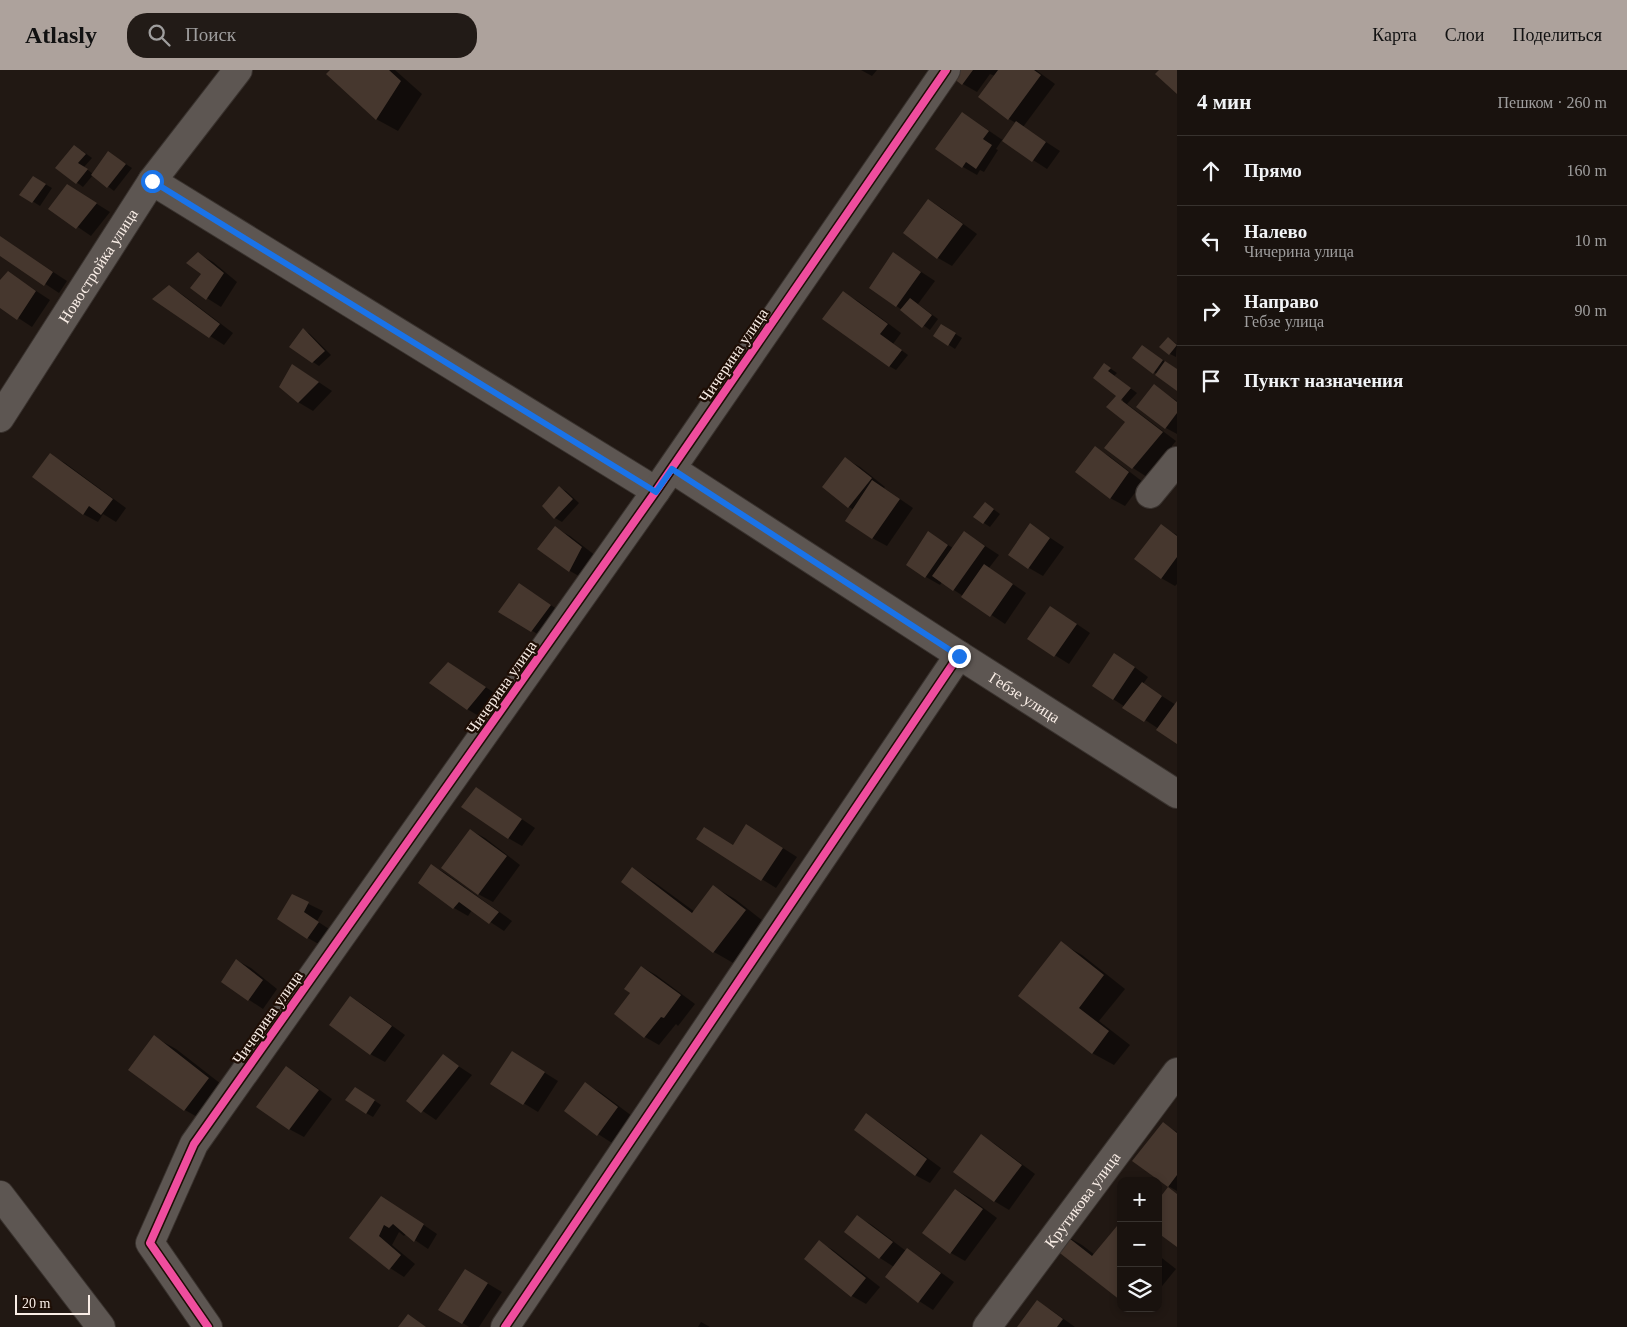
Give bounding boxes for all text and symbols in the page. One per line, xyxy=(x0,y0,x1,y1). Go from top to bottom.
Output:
search box xyxy=(127,13,477,58)
icon: search xyxy=(145,21,173,49)
text: Atlasly xyxy=(25,22,97,48)
text: Поиск xyxy=(185,24,236,45)
text: Карта xyxy=(1372,25,1417,45)
text: Слои xyxy=(1445,25,1484,45)
text: Поделиться xyxy=(1512,25,1602,45)
text: 4 мин xyxy=(1197,90,1251,114)
text: Пешком · 260 m xyxy=(1497,94,1607,111)
icon: ahead xyxy=(1197,157,1225,185)
text: Прямо xyxy=(1244,160,1302,181)
text: 160 m xyxy=(1567,162,1607,179)
route start xyxy=(141,170,164,193)
street label: Новостройка улица xyxy=(55,206,141,326)
text: Налево xyxy=(1244,221,1307,242)
icon: left xyxy=(1197,227,1225,255)
text: 10 m xyxy=(1575,232,1607,249)
text: Чичерина улица xyxy=(1244,243,1354,260)
text: Направо xyxy=(1244,291,1319,312)
icon: right xyxy=(1197,297,1225,325)
text: 90 m xyxy=(1575,302,1607,319)
street label: Чичерина улица xyxy=(696,305,772,406)
text: Гебзе улица xyxy=(1244,313,1324,330)
icon: arrive xyxy=(1197,367,1225,395)
text: Пункт назначения xyxy=(1244,370,1403,391)
street label: Чичерина улица xyxy=(463,637,541,738)
route end xyxy=(948,645,971,668)
street label: Гебзе улица xyxy=(986,669,1063,726)
street label: Чичерина улица xyxy=(229,967,307,1068)
street label: Крутикова улица xyxy=(1041,1149,1124,1251)
map controls xyxy=(1117,1177,1162,1312)
button: + xyxy=(1117,1177,1162,1222)
button: − xyxy=(1117,1222,1162,1267)
button: layers xyxy=(1117,1267,1162,1312)
scale bar xyxy=(15,1292,90,1315)
text: 20 m xyxy=(22,1296,50,1311)

